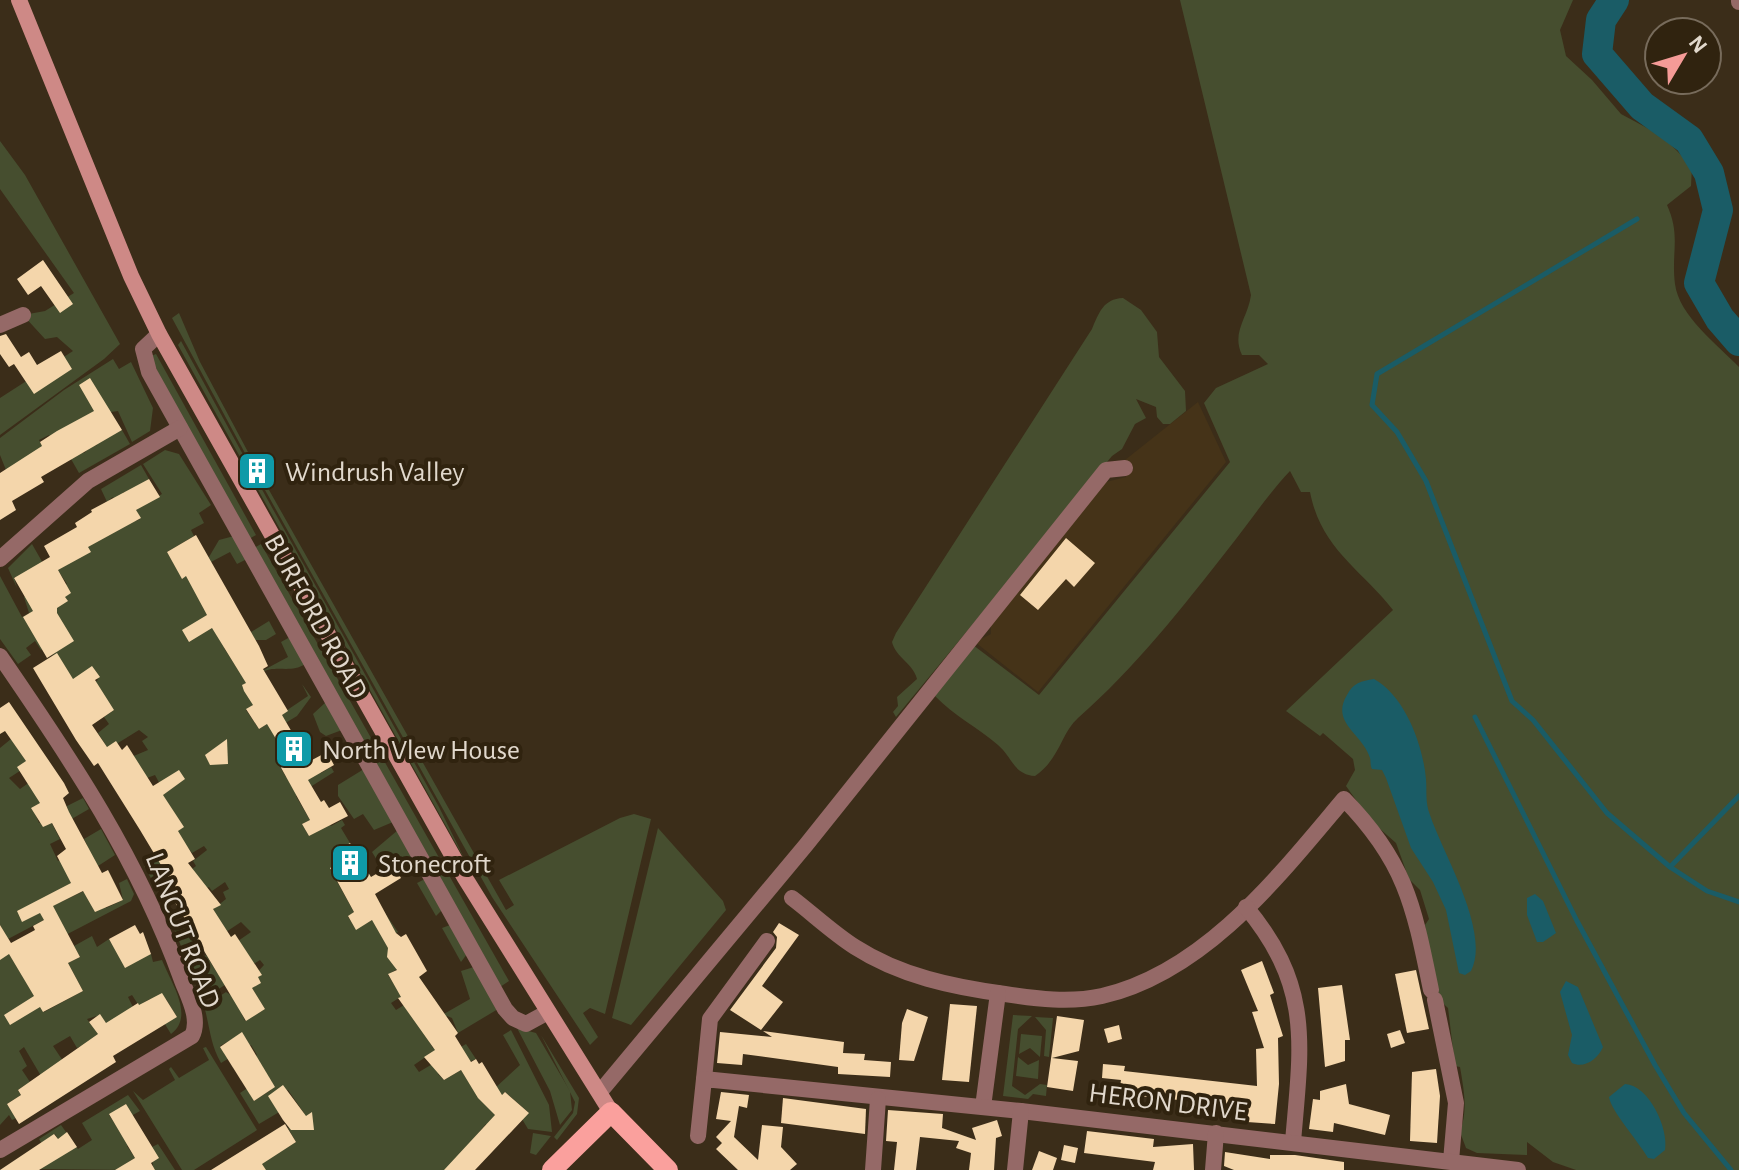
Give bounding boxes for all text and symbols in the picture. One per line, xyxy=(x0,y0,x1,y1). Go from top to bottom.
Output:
north arrow xyxy=(1643,16,1723,96)
text: N xyxy=(1685,32,1711,57)
building icon: Windrush Valley xyxy=(236,450,278,492)
place label: Windrush Valley xyxy=(285,459,465,487)
street label: BURFORD ROAD xyxy=(259,530,372,704)
building icon: North Vlew House xyxy=(273,728,315,770)
place label: North Vlew House xyxy=(322,737,520,765)
building icon: Stonecroft xyxy=(329,842,371,884)
street label: LANCUT ROAD xyxy=(140,849,225,1012)
place label: Stonecroft xyxy=(378,851,491,879)
street label: HERON DRIVE xyxy=(1087,1079,1249,1127)

